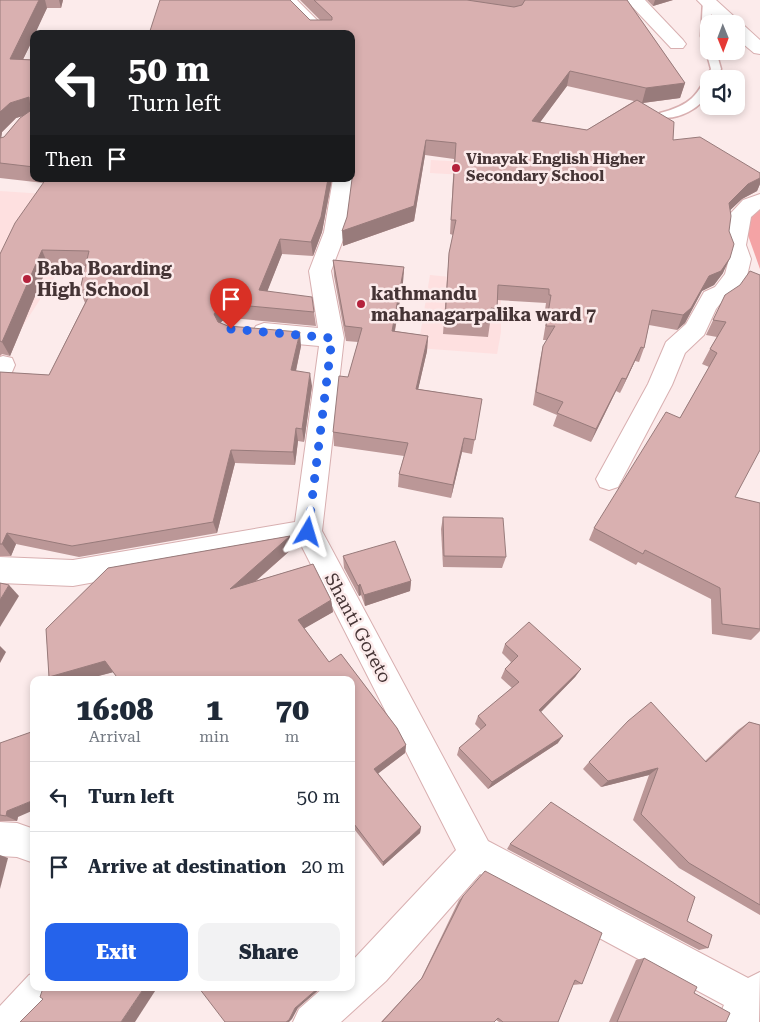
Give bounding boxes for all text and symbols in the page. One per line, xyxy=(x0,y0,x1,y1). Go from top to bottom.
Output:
north arrow xyxy=(700,15,745,60)
map controls xyxy=(700,15,745,115)
text: 50 m xyxy=(128,49,210,90)
icon: left xyxy=(45,50,110,115)
button: sound xyxy=(700,70,745,115)
text: Turn left xyxy=(128,91,221,116)
icon: arrive xyxy=(103,145,131,173)
text: Then xyxy=(45,148,93,171)
place label: Vinayak English Higher Secondary School xyxy=(466,150,645,185)
marker: Vinayak English Higher Secondary School xyxy=(450,162,462,174)
place label: Baba Boarding High School xyxy=(37,258,173,300)
marker: Baba Boarding High School xyxy=(21,273,33,285)
pin xyxy=(210,278,252,329)
place label: kathmandu mahanagarpalika ward 7 xyxy=(371,283,596,325)
icon: arrive xyxy=(217,285,245,313)
marker: kathmandu mahanagarpalika ward 7 xyxy=(355,298,367,310)
position arrow xyxy=(281,505,333,557)
street label: Shanti Goreto xyxy=(321,569,396,686)
text: 16:08 xyxy=(76,692,153,727)
text: 1 xyxy=(206,692,223,727)
text: 70 xyxy=(275,692,309,727)
text: Arrival xyxy=(89,727,141,746)
text: min xyxy=(199,727,229,746)
text: m xyxy=(285,727,299,746)
icon: left xyxy=(45,783,73,811)
text: Turn left xyxy=(88,785,174,808)
text: 50 m xyxy=(297,785,340,808)
icon: arrive xyxy=(45,853,73,881)
text: Arrive at destination xyxy=(88,855,286,878)
text: 20 m xyxy=(301,855,345,878)
button: Exit xyxy=(45,923,188,981)
button: Share xyxy=(198,923,340,981)

